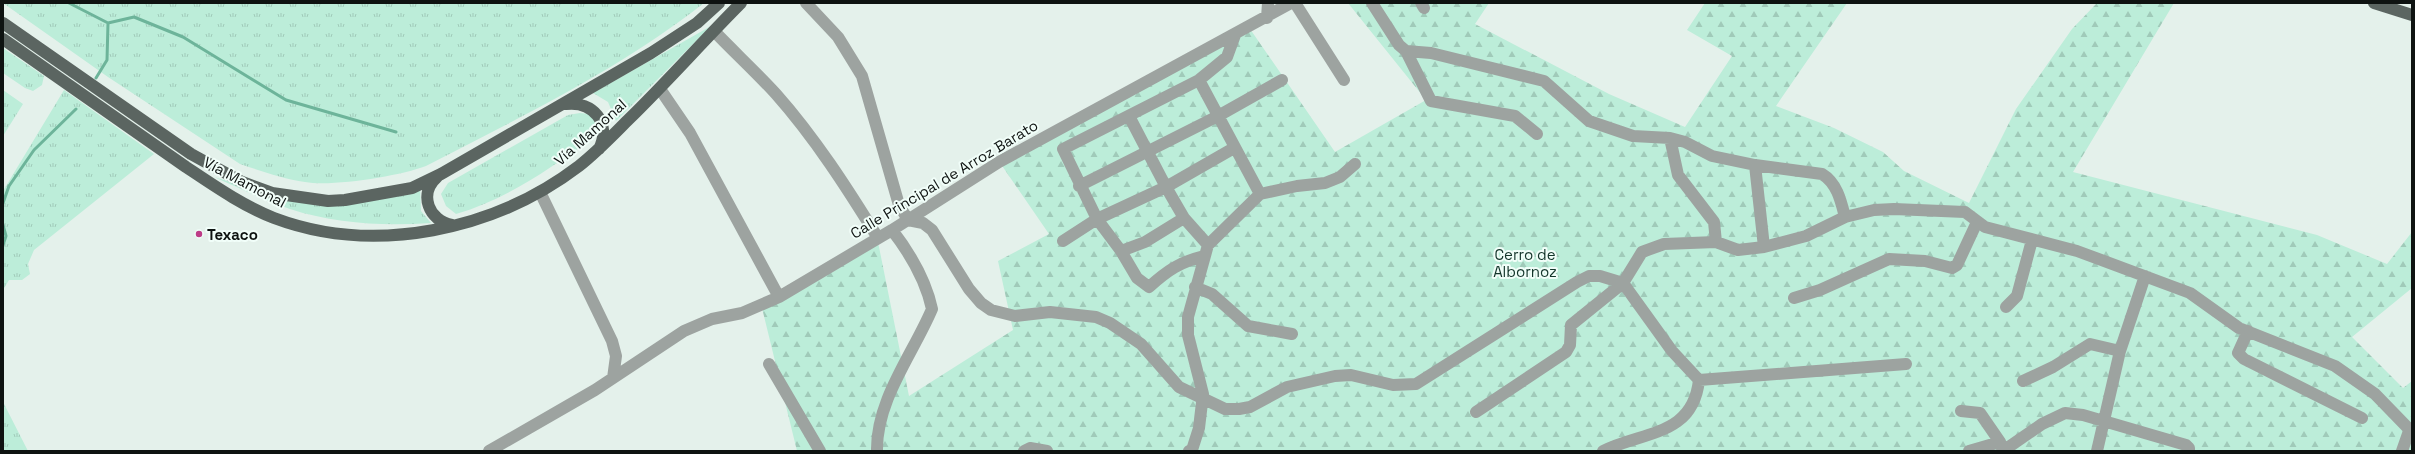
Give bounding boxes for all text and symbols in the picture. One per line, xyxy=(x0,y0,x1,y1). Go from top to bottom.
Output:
street label: Vía Mamonal xyxy=(550,95,630,169)
street label: Calle Principal de Arroz Barato xyxy=(847,115,1041,243)
street label: Vía Mamonal xyxy=(200,152,290,212)
place label: Texaco xyxy=(207,225,258,244)
marker: Texaco xyxy=(194,229,204,239)
park label: Cerro de Albornoz xyxy=(1493,245,1557,281)

